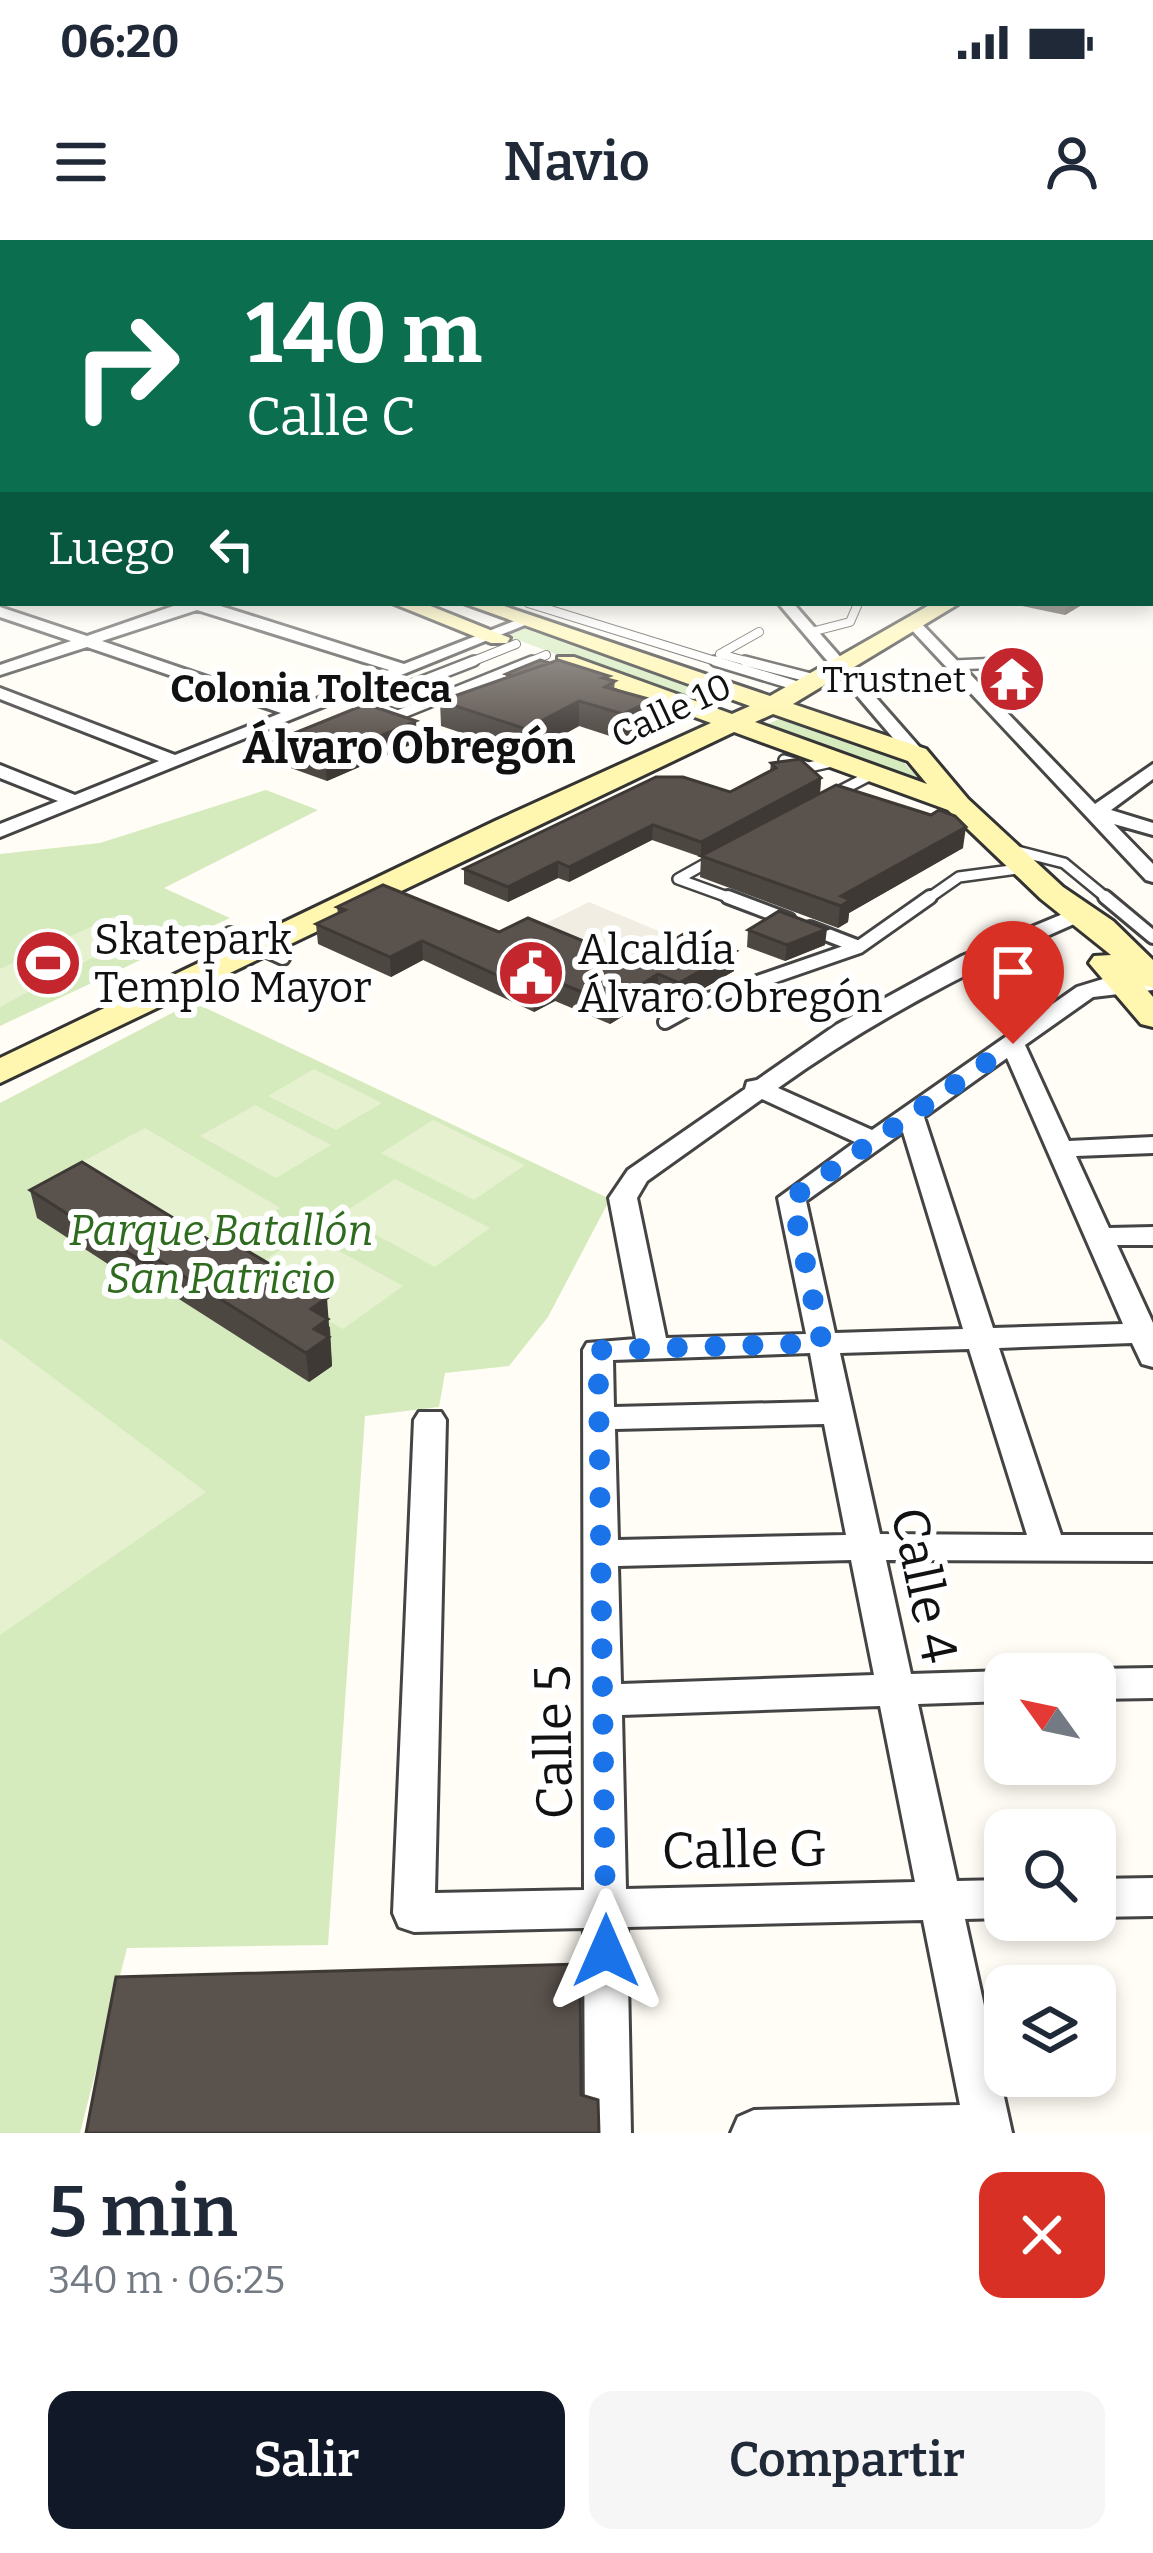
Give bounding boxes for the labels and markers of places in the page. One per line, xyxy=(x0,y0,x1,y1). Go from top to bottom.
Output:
temple icon: Trustnet xyxy=(977,644,1047,714)
place label: Trustnet xyxy=(822,658,966,702)
place label: Skatepark Templo Mayor xyxy=(94,915,372,1013)
pin xyxy=(962,921,1064,1044)
place label: Alcaldía Álvaro Obregón xyxy=(578,925,883,1023)
sports icon: Skatepark Templo Mayor xyxy=(13,928,83,998)
public building icon: Alcaldía Álvaro Obregón xyxy=(496,938,566,1008)

